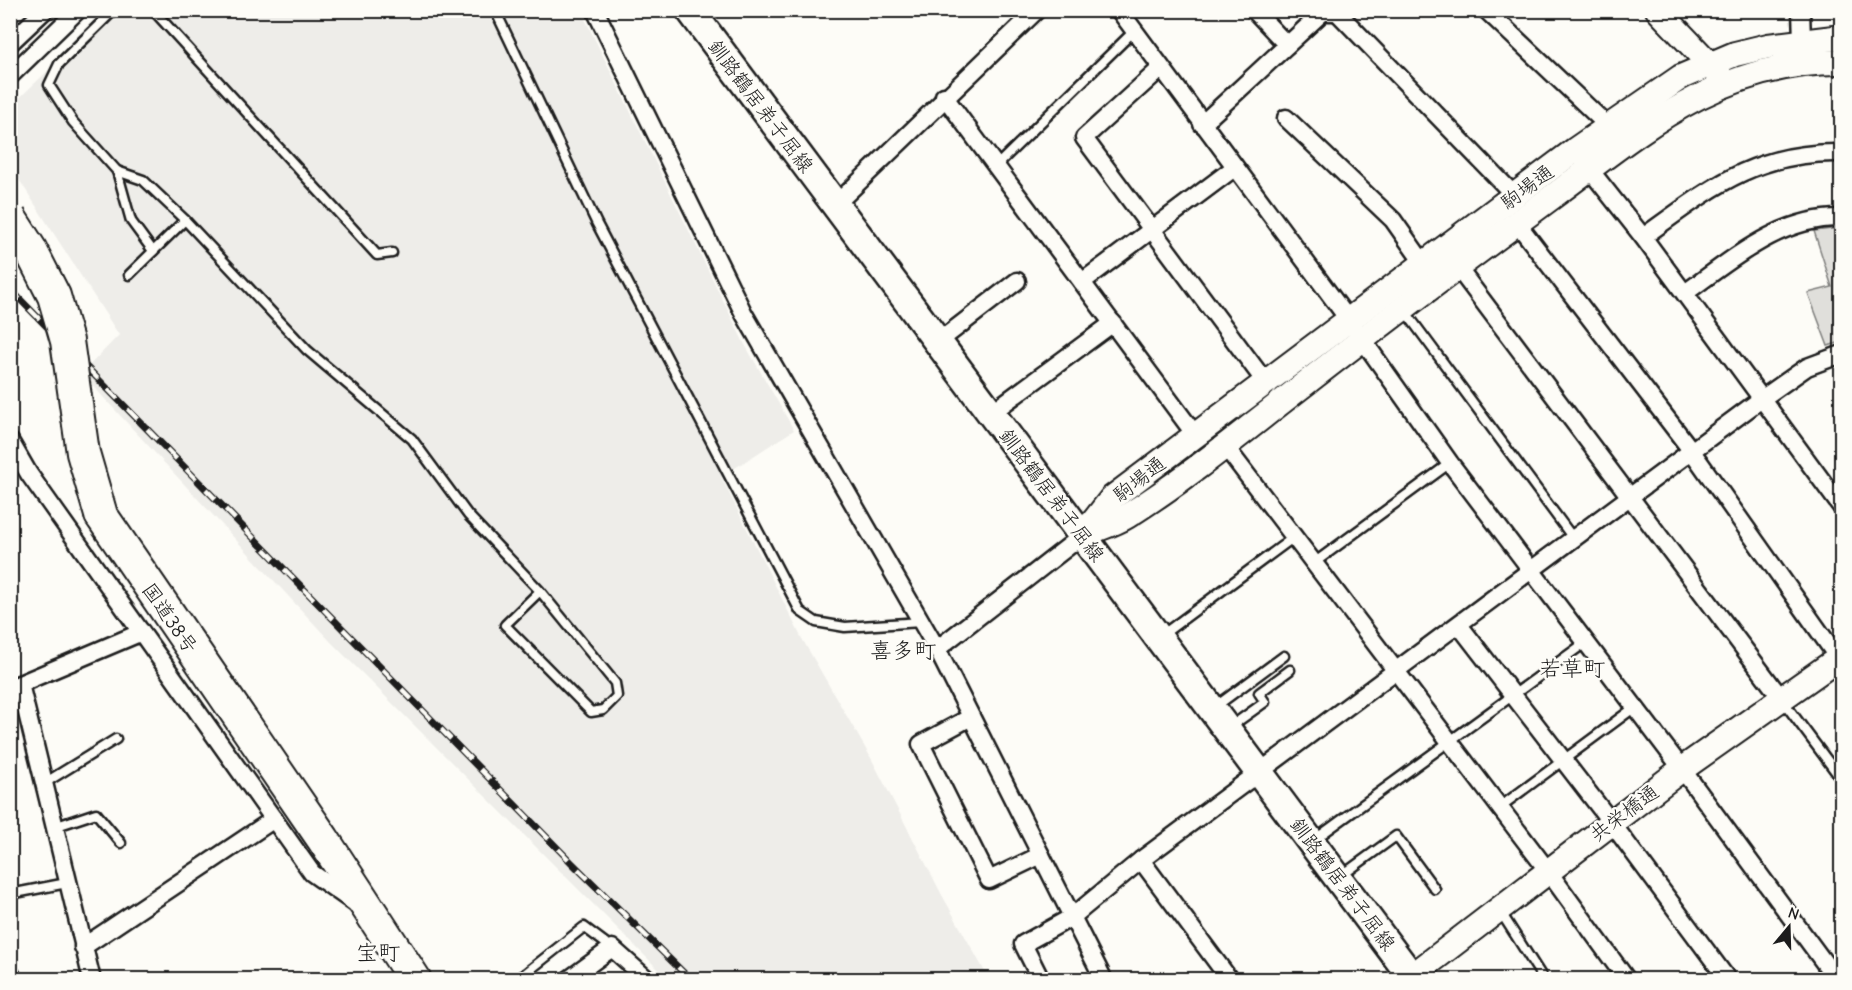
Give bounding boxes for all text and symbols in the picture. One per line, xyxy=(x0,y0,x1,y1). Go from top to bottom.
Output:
street label: 釧路鶴居弟子屈線 xyxy=(703,35,818,177)
street label: 駒場通 xyxy=(1496,160,1558,215)
street label: 釧路鶴居弟子屈線 xyxy=(994,424,1109,566)
street label: 駒場通 xyxy=(1109,452,1170,507)
street label: 国道38号 xyxy=(137,579,202,658)
district label: 喜多町 xyxy=(870,638,936,664)
district label: 若草町 xyxy=(1539,656,1605,682)
street label: 共栄橋通 xyxy=(1585,780,1663,847)
street label: 釧路鶴居弟子屈線 xyxy=(1285,813,1400,955)
north arrow xyxy=(1759,897,1819,957)
text: N xyxy=(1786,904,1801,924)
district label: 宝町 xyxy=(356,940,400,966)

